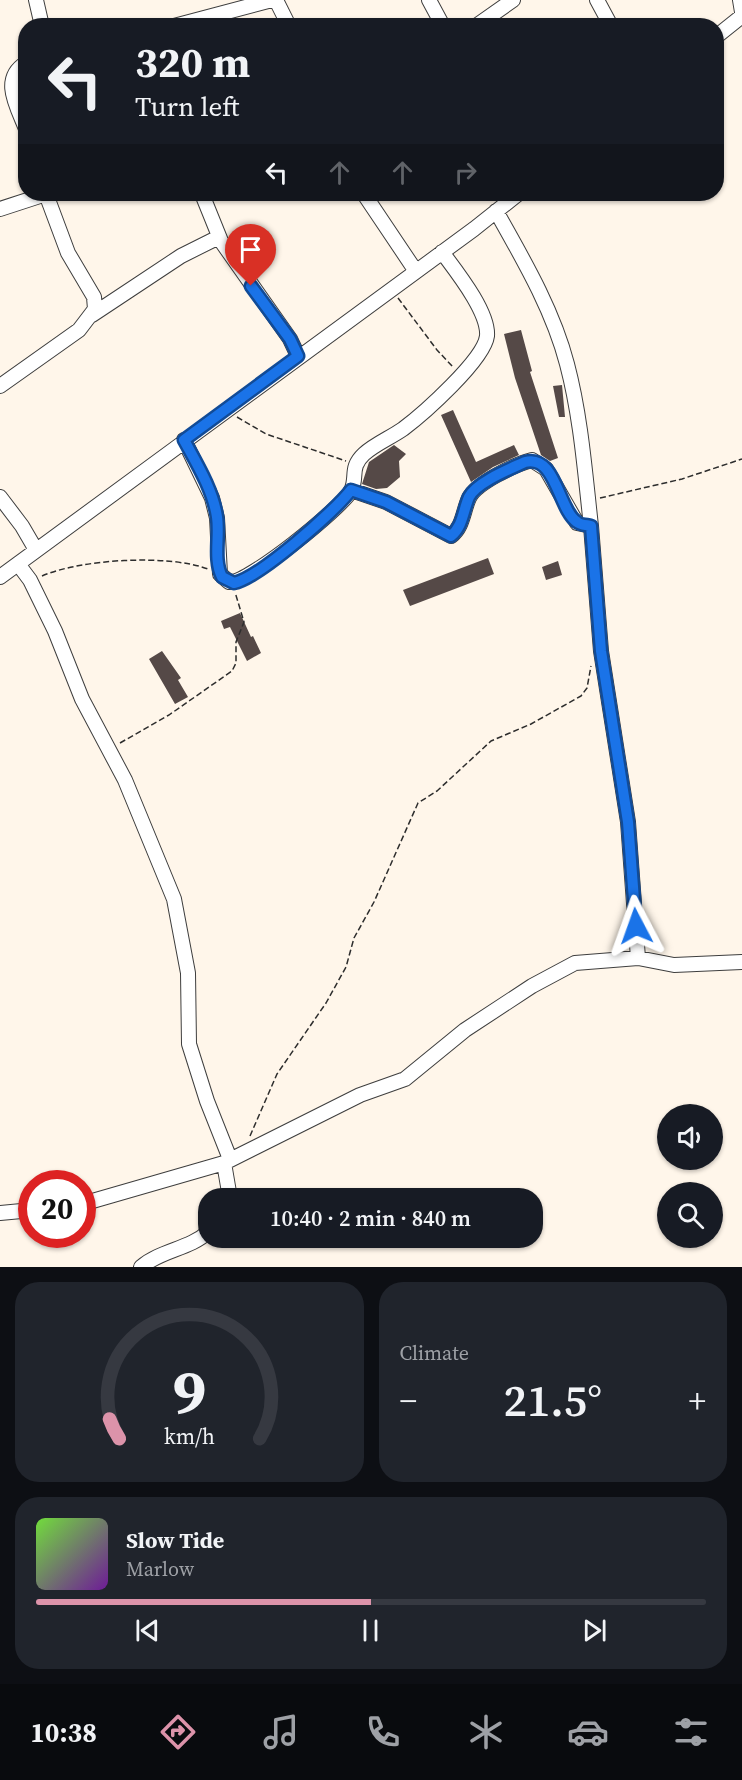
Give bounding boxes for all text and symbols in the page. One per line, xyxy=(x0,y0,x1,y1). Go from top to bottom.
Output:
text: 320 m xyxy=(135,33,250,91)
icon: left xyxy=(36,42,114,120)
text: Turn left xyxy=(135,88,239,125)
icon: left xyxy=(260,156,293,189)
icon: ahead xyxy=(323,156,356,189)
icon: ahead xyxy=(386,156,419,189)
icon: right xyxy=(449,156,482,189)
pin xyxy=(225,224,276,286)
icon: arrive xyxy=(234,233,267,266)
position arrow xyxy=(604,894,668,958)
map controls xyxy=(657,1104,723,1248)
button: sound xyxy=(657,1104,723,1170)
speed limit sign: 20 xyxy=(18,1170,96,1248)
button: search xyxy=(657,1182,723,1248)
text: 10:40 · 2 min · 840 m xyxy=(270,1203,471,1233)
text: Climate xyxy=(400,1339,469,1367)
text: 9 xyxy=(172,1348,206,1434)
text: 21.5° xyxy=(504,1369,602,1431)
text: − xyxy=(400,1378,417,1423)
text: + xyxy=(689,1378,706,1423)
text: km/h xyxy=(164,1422,215,1451)
text: Slow Tide xyxy=(126,1525,224,1555)
text: Marlow xyxy=(126,1555,194,1583)
icon: previous xyxy=(131,1614,164,1647)
icon: pause xyxy=(354,1614,387,1647)
icon: next xyxy=(578,1614,611,1647)
icon: directions xyxy=(157,1711,199,1753)
icon: music xyxy=(260,1711,302,1753)
icon: phone xyxy=(362,1711,404,1753)
icon: climate xyxy=(465,1711,507,1753)
icon: car xyxy=(567,1711,609,1753)
icon: filters xyxy=(670,1711,712,1753)
text: 10:38 xyxy=(30,1714,97,1751)

